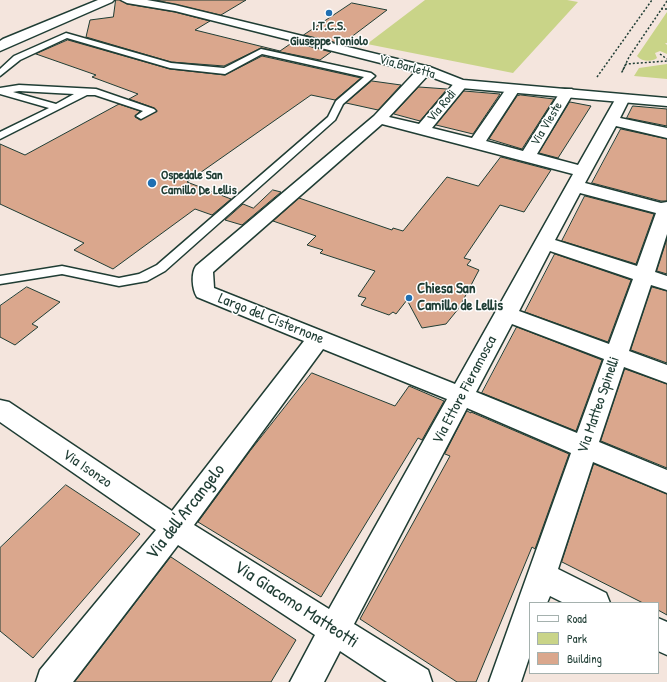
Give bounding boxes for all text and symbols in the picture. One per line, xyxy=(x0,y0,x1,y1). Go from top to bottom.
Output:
marker: I.T.C.S. Giuseppe Toniolo xyxy=(324,8,334,18)
place label: I.T.C.S. Giuseppe Toniolo xyxy=(290,19,368,50)
street label: Via Barletta xyxy=(377,52,437,82)
street label: Via Rodi xyxy=(424,87,460,125)
street label: Via Vieste xyxy=(528,99,566,149)
place label: Ospedale San Camillo De Lellis xyxy=(161,168,237,199)
marker: Ospedale San Camillo De Lellis xyxy=(146,177,158,189)
place label: Chiesa San Camillo de Lellis xyxy=(417,280,503,315)
street label: Largo del Cisternone xyxy=(215,290,327,348)
marker: Chiesa San Camillo de Lellis xyxy=(404,293,414,303)
street label: Via Ettore Fieramosca xyxy=(429,333,501,447)
street label: Via Matteo Spinelli xyxy=(574,354,624,456)
street label: Via Isonzo xyxy=(59,446,115,492)
street label: Via dell'Arcangelo xyxy=(142,460,230,564)
street label: Via Giacomo Matteotti xyxy=(230,557,362,653)
legend xyxy=(529,602,659,674)
text: Road xyxy=(567,610,587,627)
text: Park xyxy=(567,630,587,647)
text: Building xyxy=(567,650,602,667)

